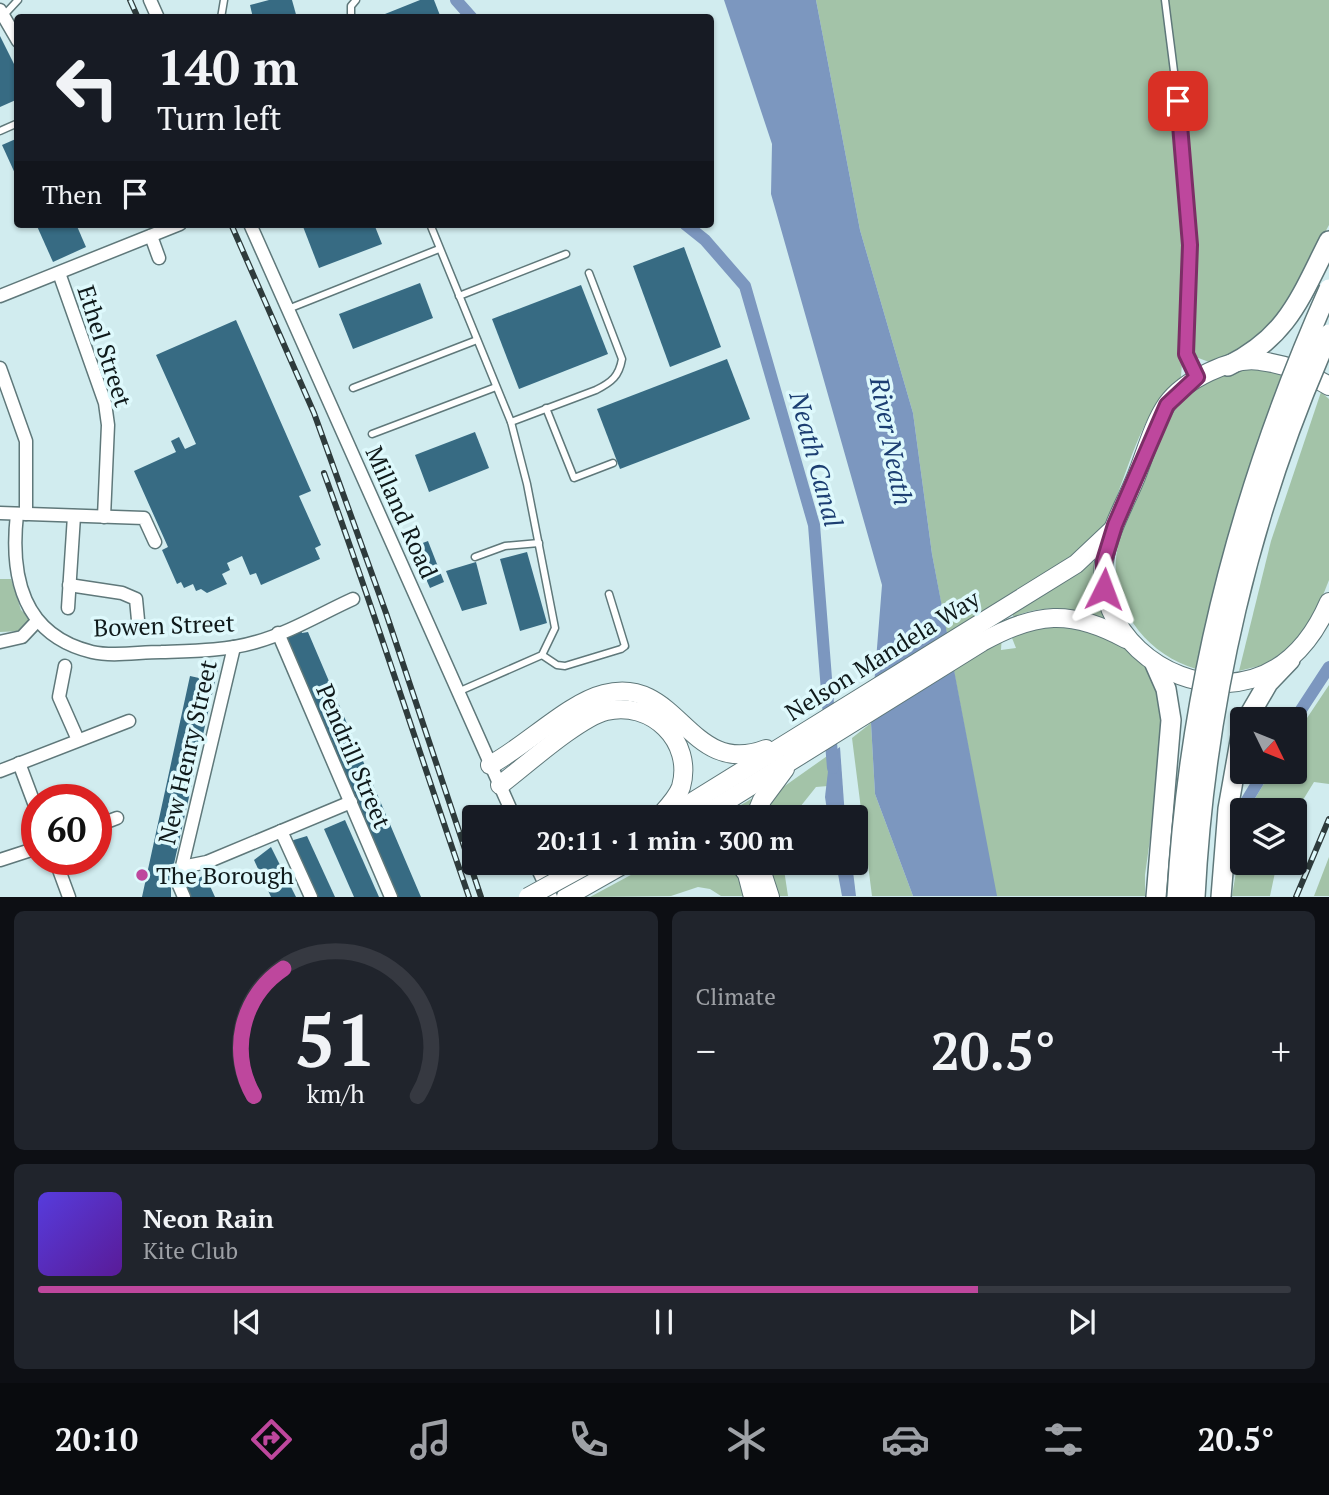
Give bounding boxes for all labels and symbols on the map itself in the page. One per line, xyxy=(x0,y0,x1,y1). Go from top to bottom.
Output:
pin xyxy=(1148,71,1208,131)
street label: Ethel Street xyxy=(70,281,140,411)
water label: River Neath xyxy=(863,373,921,508)
water label: Neath Canal xyxy=(782,386,852,531)
street label: Milland Road xyxy=(359,441,445,583)
position arrow xyxy=(1067,552,1141,626)
street label: Nelson Mandela Way xyxy=(779,582,986,728)
street label: Bowen Street xyxy=(93,607,235,643)
street label: New Henry Street xyxy=(150,657,224,847)
street label: Pendrill Street xyxy=(309,679,399,833)
north arrow xyxy=(1230,707,1307,784)
speed limit sign: 60 xyxy=(21,784,112,875)
place label: The Borough xyxy=(156,859,294,891)
marker: The Borough xyxy=(134,867,150,883)

